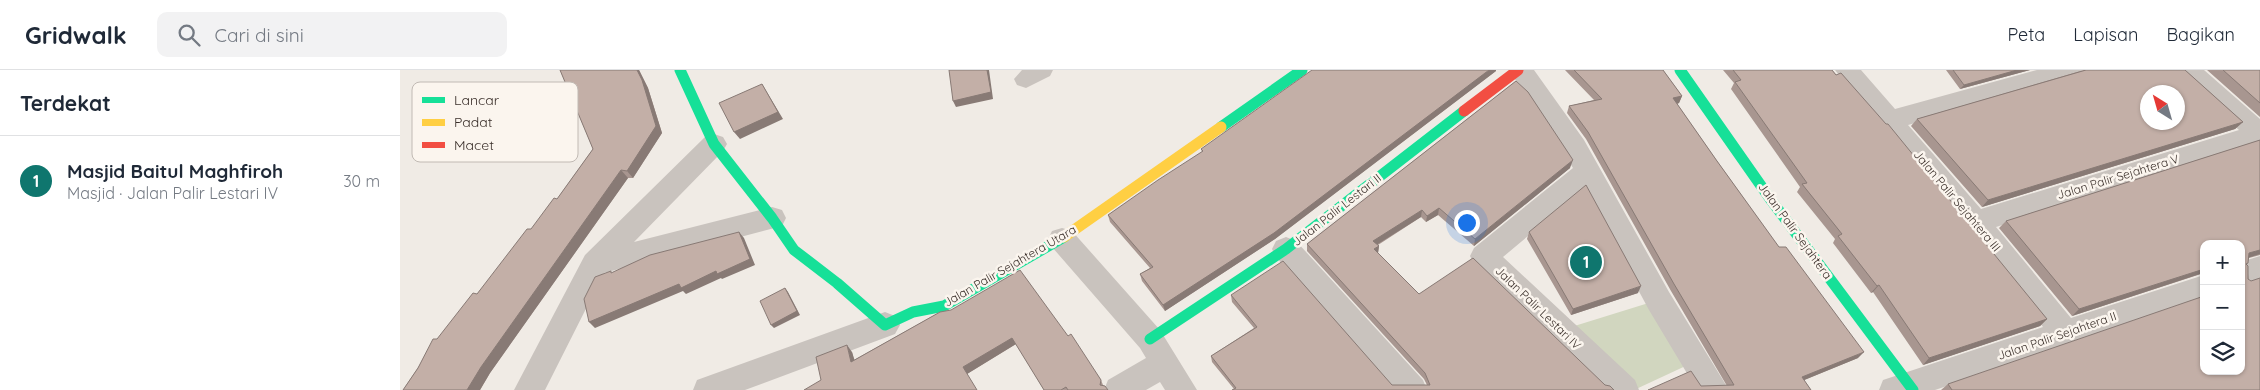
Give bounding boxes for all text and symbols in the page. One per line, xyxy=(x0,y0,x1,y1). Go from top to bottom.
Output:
search box xyxy=(157,12,507,57)
text: Gridwalk xyxy=(25,20,127,50)
icon: search xyxy=(175,21,203,49)
text: Cari di sini xyxy=(215,23,304,47)
text: Peta xyxy=(2008,23,2045,46)
text: Lapisan xyxy=(2073,23,2138,46)
text: Bagikan xyxy=(2166,23,2235,46)
legend xyxy=(412,82,578,162)
north arrow xyxy=(2140,85,2185,130)
text: Terdekat xyxy=(20,90,111,116)
text: Lancar xyxy=(454,91,500,109)
text: Padat xyxy=(454,113,493,131)
text: Macet xyxy=(454,136,494,154)
street label: Jalan Palir Sejahtera III xyxy=(1911,147,2004,254)
street label: Jalan Palir Sejahtera V xyxy=(2055,151,2181,202)
text: Masjid Baitul Maghfiroh xyxy=(67,159,283,183)
street label: Jalan Palir Lestari II xyxy=(1289,170,1384,249)
text: 1 xyxy=(33,171,39,191)
text: 30 m xyxy=(343,171,380,191)
street label: Jalan Palir Sejahtera xyxy=(1755,180,1835,282)
text: Masjid · Jalan Palir Lestari IV xyxy=(67,183,278,203)
your location xyxy=(1454,210,1480,236)
street label: Jalan Palir Sejahtera Utara xyxy=(941,222,1079,310)
map controls xyxy=(2200,240,2245,375)
button: + xyxy=(2200,240,2245,285)
pin: 1 xyxy=(1570,243,1602,281)
street label: Jalan Palir Lestari IV xyxy=(1492,263,1584,352)
button: − xyxy=(2200,285,2245,330)
street label: Jalan Palir Sejahtera II xyxy=(1995,308,2118,363)
button: layers xyxy=(2200,330,2245,375)

